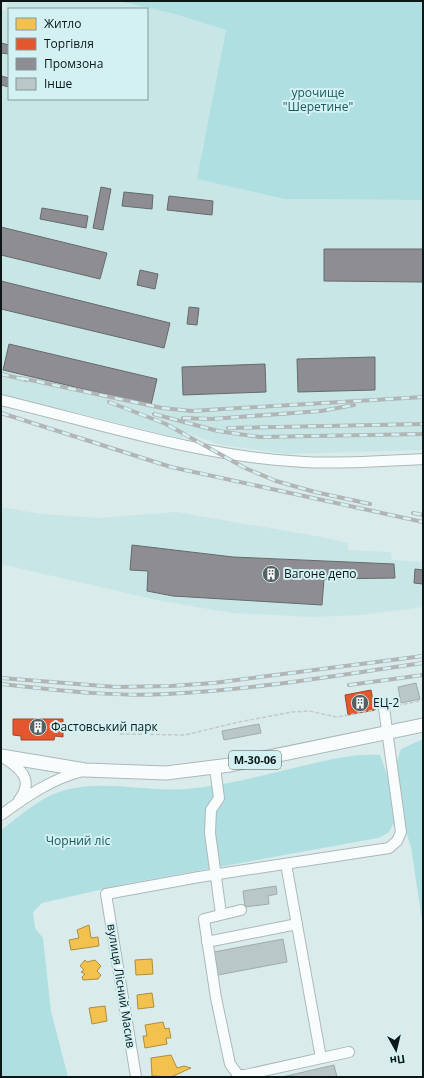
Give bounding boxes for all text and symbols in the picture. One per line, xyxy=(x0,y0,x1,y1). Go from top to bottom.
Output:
legend xyxy=(8,8,148,100)
text: Житло xyxy=(44,15,81,32)
text: Торгівля xyxy=(44,35,94,52)
text: Промзона xyxy=(44,55,103,72)
text: Інше xyxy=(44,75,73,92)
park label: урочище "Шеретине" xyxy=(283,84,353,115)
building icon: Вагоне депо xyxy=(261,564,281,584)
place label: Вагоне депо xyxy=(284,565,357,582)
building icon: ЕЦ-2 xyxy=(350,693,370,713)
place label: ЕЦ-2 xyxy=(373,694,399,711)
building icon: Фастовський парк xyxy=(28,717,48,737)
place label: Фастовський парк xyxy=(51,718,159,735)
road number: М-30-06 xyxy=(229,751,281,769)
park label: Чорний ліс xyxy=(46,832,110,849)
street label: вулиця Лісний Масив xyxy=(103,923,140,1049)
north arrow xyxy=(376,1030,416,1070)
text: Пн xyxy=(389,1052,406,1069)

